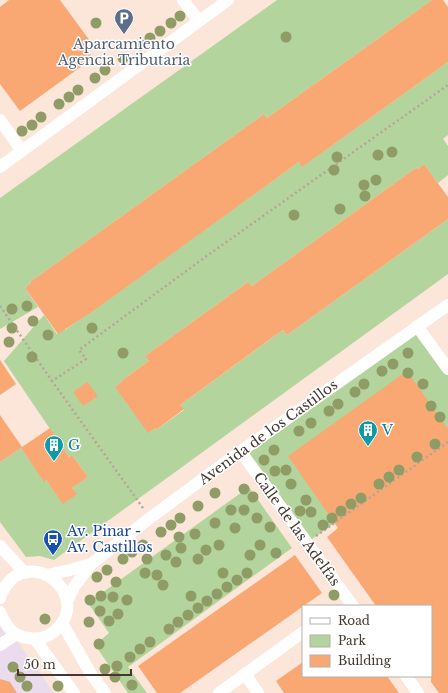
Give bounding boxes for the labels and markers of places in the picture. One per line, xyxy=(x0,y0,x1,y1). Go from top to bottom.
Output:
parking icon: Aparcamiento Agencia Tributaria xyxy=(113,7,135,35)
place label: Aparcamiento Agencia Tributaria xyxy=(57,35,191,69)
building icon: V xyxy=(357,419,379,447)
place label: V xyxy=(381,421,394,439)
building icon: G xyxy=(43,434,65,462)
place label: G xyxy=(68,436,80,454)
place label: Av. Pinar - Av. Castillos xyxy=(66,522,153,556)
bus stop icon: Av. Pinar - Av. Castillos xyxy=(42,528,64,556)

